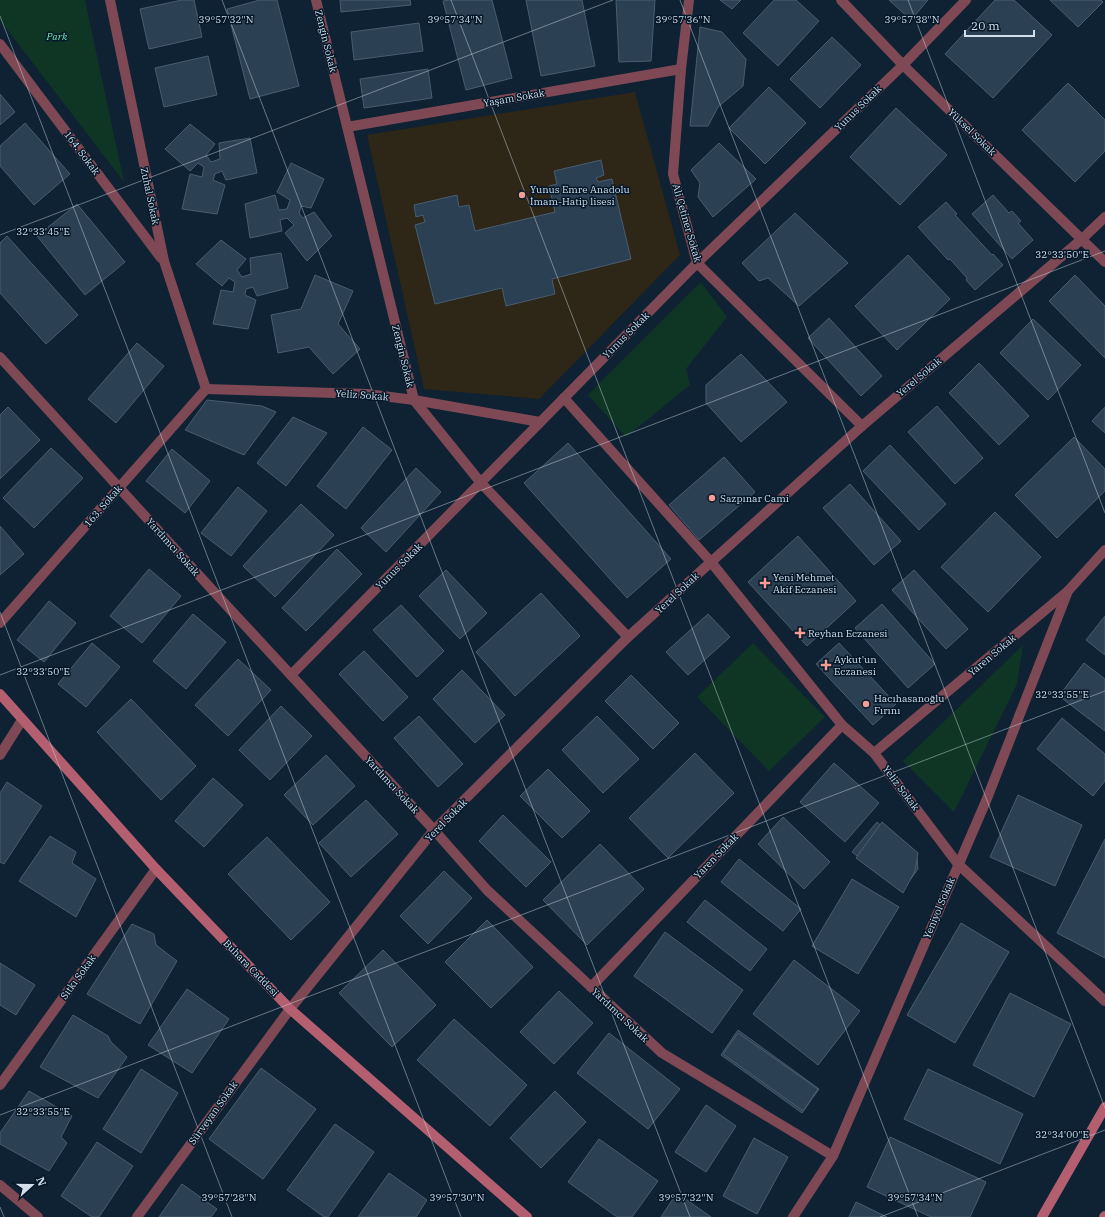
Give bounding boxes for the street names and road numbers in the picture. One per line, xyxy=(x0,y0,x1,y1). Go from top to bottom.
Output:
street label: Zengin Sokak xyxy=(312,8,340,74)
street label: Yunus Sokak xyxy=(832,82,884,134)
street label: Yaşam Sokak xyxy=(482,86,546,110)
street label: Yüksel Sokak xyxy=(945,106,999,158)
street label: 164. Sokak xyxy=(61,128,103,178)
street label: Zuhal Sokak xyxy=(138,166,162,226)
street label: Ali Çetiner Sokak xyxy=(670,182,704,264)
street label: Yunus Sokak xyxy=(600,309,652,361)
street label: Zengin Sokak xyxy=(389,323,417,389)
street label: Yerel Sokak xyxy=(894,354,944,400)
street label: Yeliz Sokak xyxy=(335,387,389,403)
street label: 163. Sokak xyxy=(81,482,125,530)
street label: Yardımcı Sokak xyxy=(144,515,203,579)
street label: Yunus Sokak xyxy=(373,540,425,592)
street label: Yerel Sokak xyxy=(653,569,702,616)
street label: Yaren Sokak xyxy=(966,631,1019,679)
street label: Yardımcı Sokak xyxy=(362,754,422,816)
street label: Yeliz Sokak xyxy=(880,763,922,813)
street label: Yerel Sokak xyxy=(422,796,470,844)
street label: Yaren Sokak xyxy=(691,830,741,881)
street label: Yeniyol Sokak xyxy=(920,875,958,941)
street label: Buhara Caddesi xyxy=(221,937,281,999)
street label: Sıtkı Sokak xyxy=(57,952,99,1002)
street label: Yardımcı Sokak xyxy=(589,985,651,1045)
street label: Sürveyan Sokak xyxy=(186,1079,241,1147)

